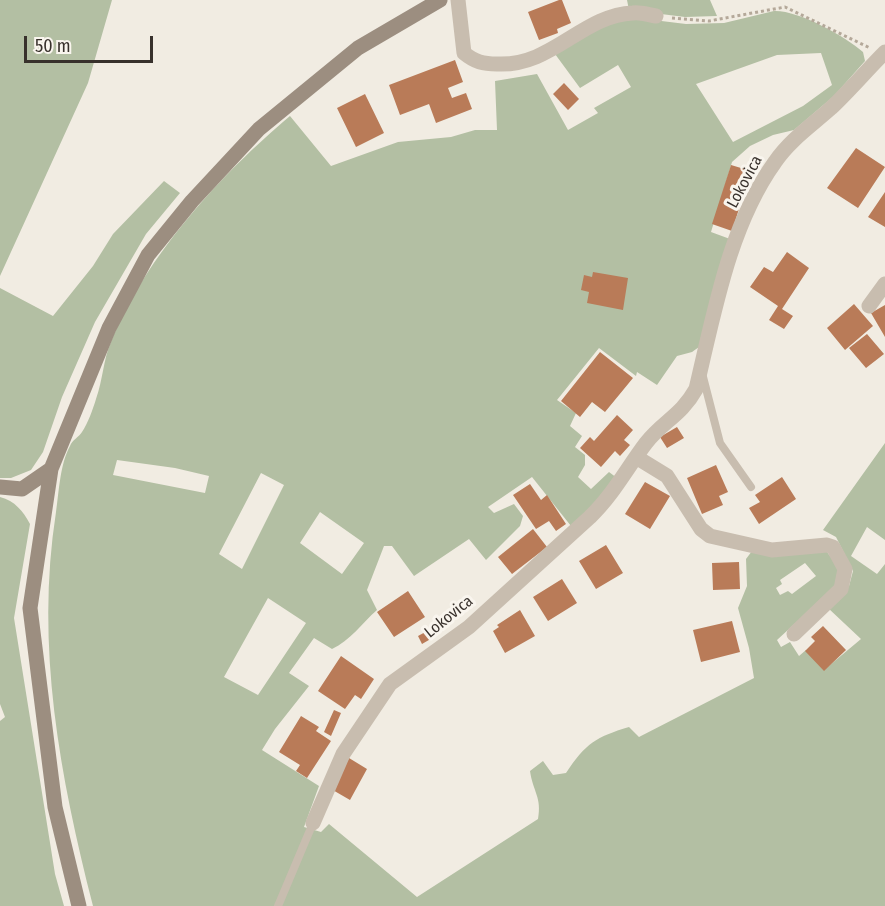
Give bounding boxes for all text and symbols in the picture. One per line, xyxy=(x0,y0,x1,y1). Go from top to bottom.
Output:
scale bar xyxy=(27,24,156,62)
text: 50 m xyxy=(35,35,71,57)
street label: Lokovica xyxy=(723,153,767,211)
street label: Lokovica xyxy=(421,592,477,642)

